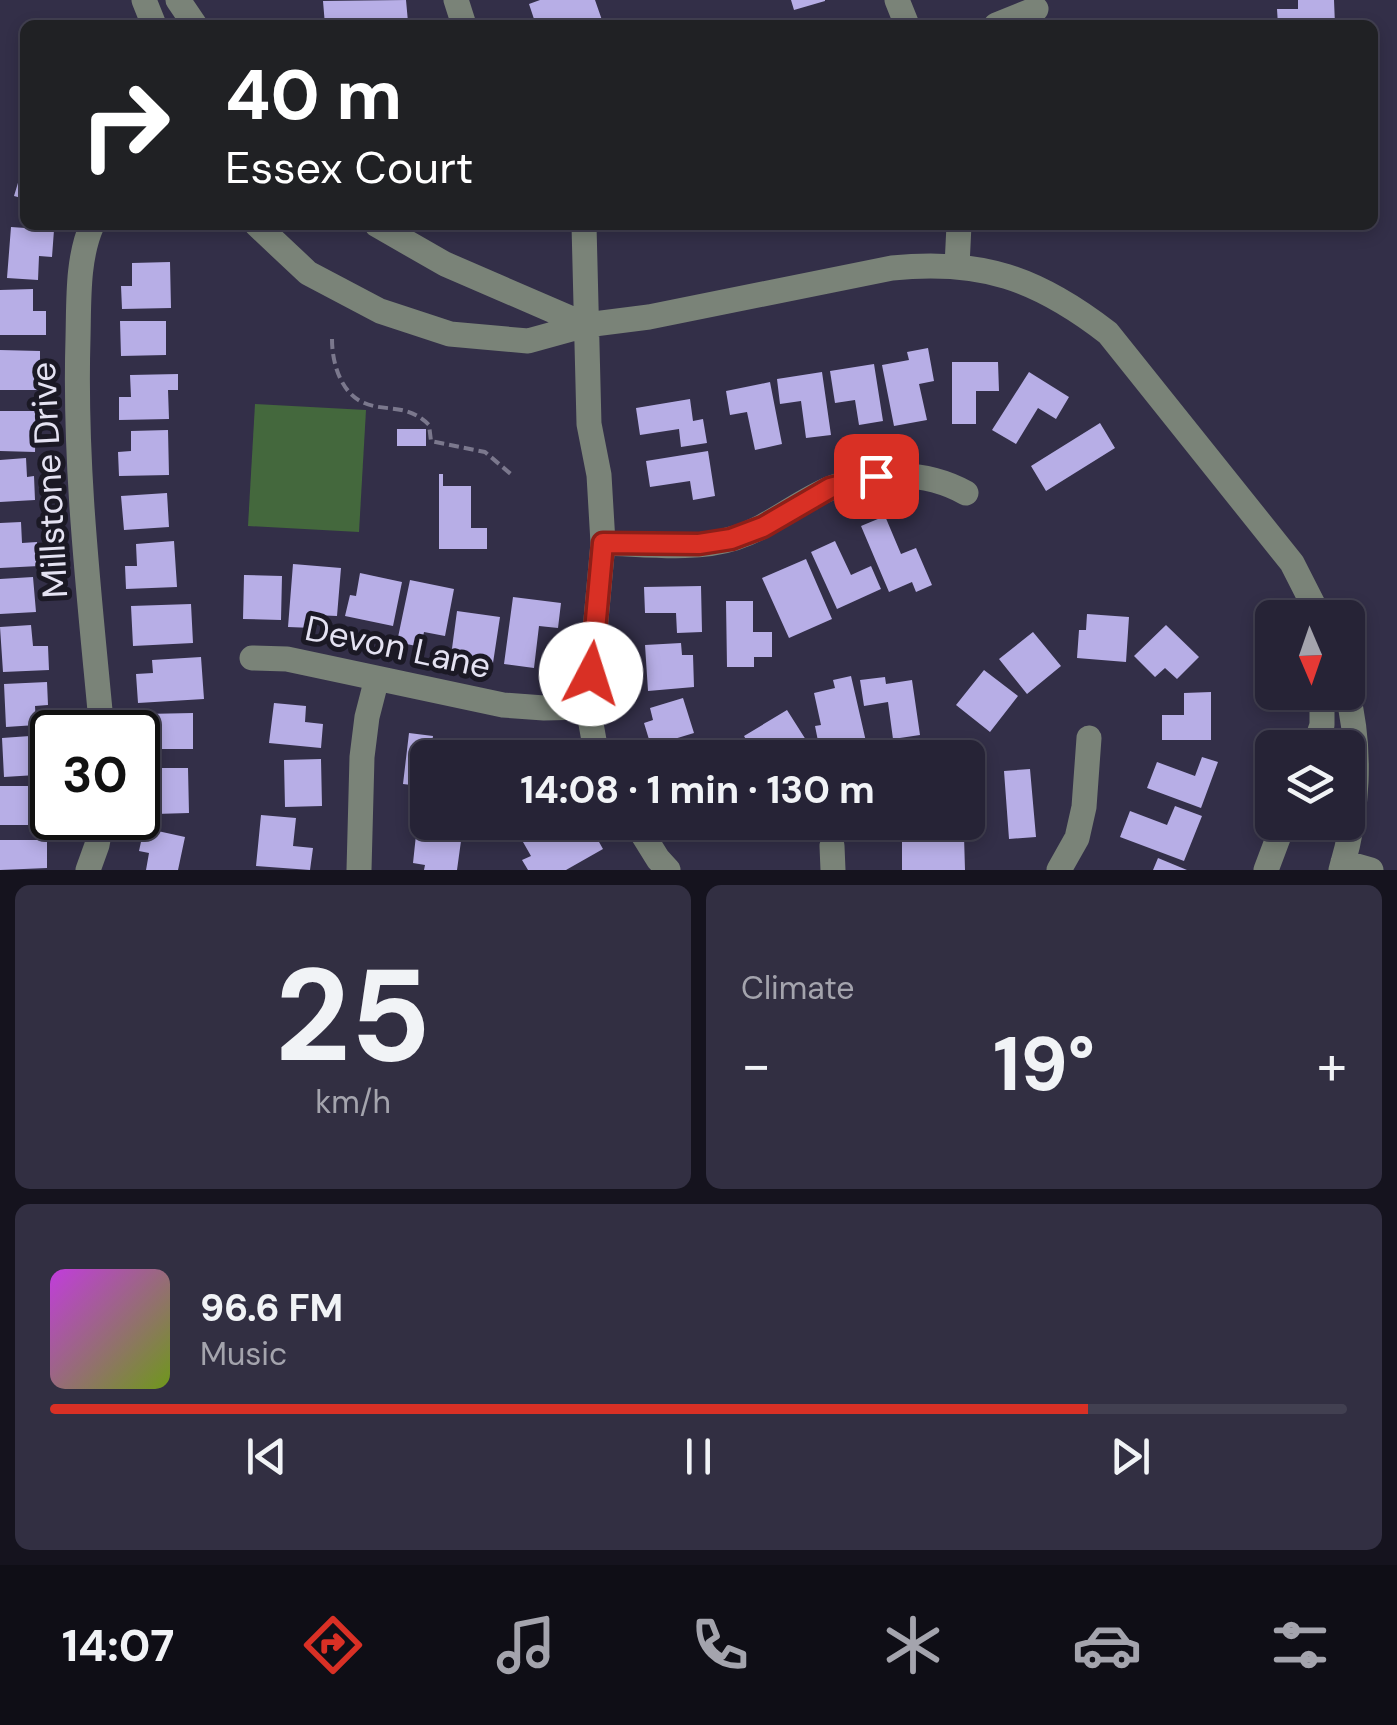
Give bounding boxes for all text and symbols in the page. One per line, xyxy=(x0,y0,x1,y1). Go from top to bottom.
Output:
text: 40 m xyxy=(225,50,402,141)
icon: right xyxy=(60,60,190,190)
text: Essex Court xyxy=(225,138,473,197)
street label: Millstone Drive xyxy=(20,361,78,599)
pin xyxy=(834,434,919,519)
icon: arrive xyxy=(849,449,904,504)
north arrow xyxy=(1255,600,1365,710)
map controls xyxy=(1255,600,1365,840)
street label: Devon Lane xyxy=(301,605,495,689)
position arrow xyxy=(539,622,643,726)
speed limit sign: 30 xyxy=(30,710,160,840)
button: layers xyxy=(1255,730,1365,840)
text: 14:08 · 1 min · 130 m xyxy=(520,765,875,815)
text: 25 xyxy=(275,931,431,1100)
text: Climate xyxy=(741,967,855,1009)
text: 19° xyxy=(993,1016,1095,1113)
text: − xyxy=(741,1029,771,1101)
text: + xyxy=(1317,1029,1347,1101)
text: km/h xyxy=(315,1081,391,1123)
text: 96.6 FM xyxy=(200,1283,343,1333)
text: Music xyxy=(200,1333,287,1375)
icon: previous xyxy=(239,1429,294,1484)
icon: pause xyxy=(671,1429,726,1484)
icon: next xyxy=(1103,1429,1158,1484)
icon: directions xyxy=(298,1610,368,1680)
icon: music xyxy=(491,1610,561,1680)
icon: phone xyxy=(685,1610,755,1680)
icon: climate xyxy=(878,1610,948,1680)
icon: car xyxy=(1072,1610,1142,1680)
icon: filters xyxy=(1265,1610,1335,1680)
text: 14:07 xyxy=(62,1616,174,1675)

